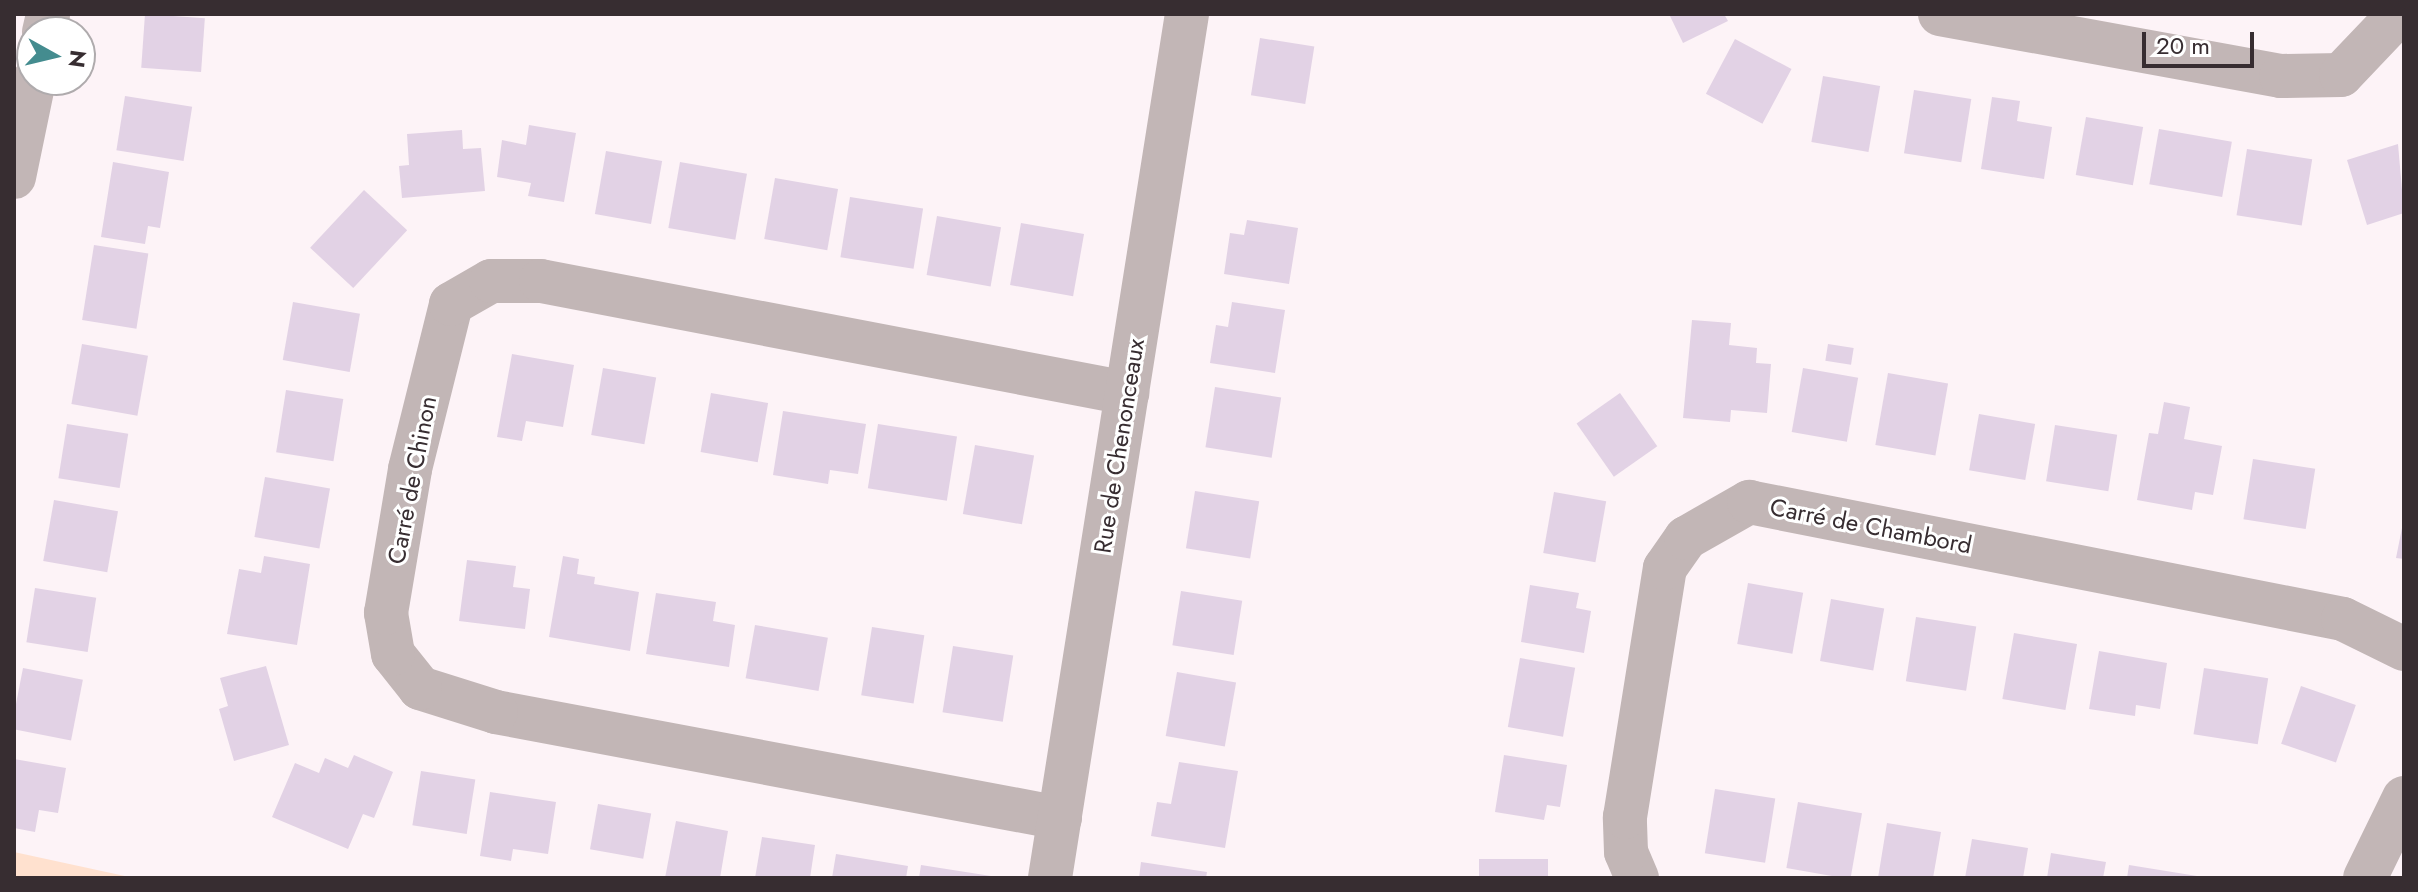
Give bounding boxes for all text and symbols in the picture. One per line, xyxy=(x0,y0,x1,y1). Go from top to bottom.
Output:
north arrow xyxy=(16,16,96,96)
scale bar xyxy=(2146,16,2258,66)
text: 20 m xyxy=(2156,28,2210,63)
text: N xyxy=(61,48,95,70)
street label: Rue de Chenonceaux xyxy=(1088,337,1150,555)
street label: Carré de Chinon xyxy=(382,394,442,566)
street label: Carré de Chambord xyxy=(1768,492,1974,560)

